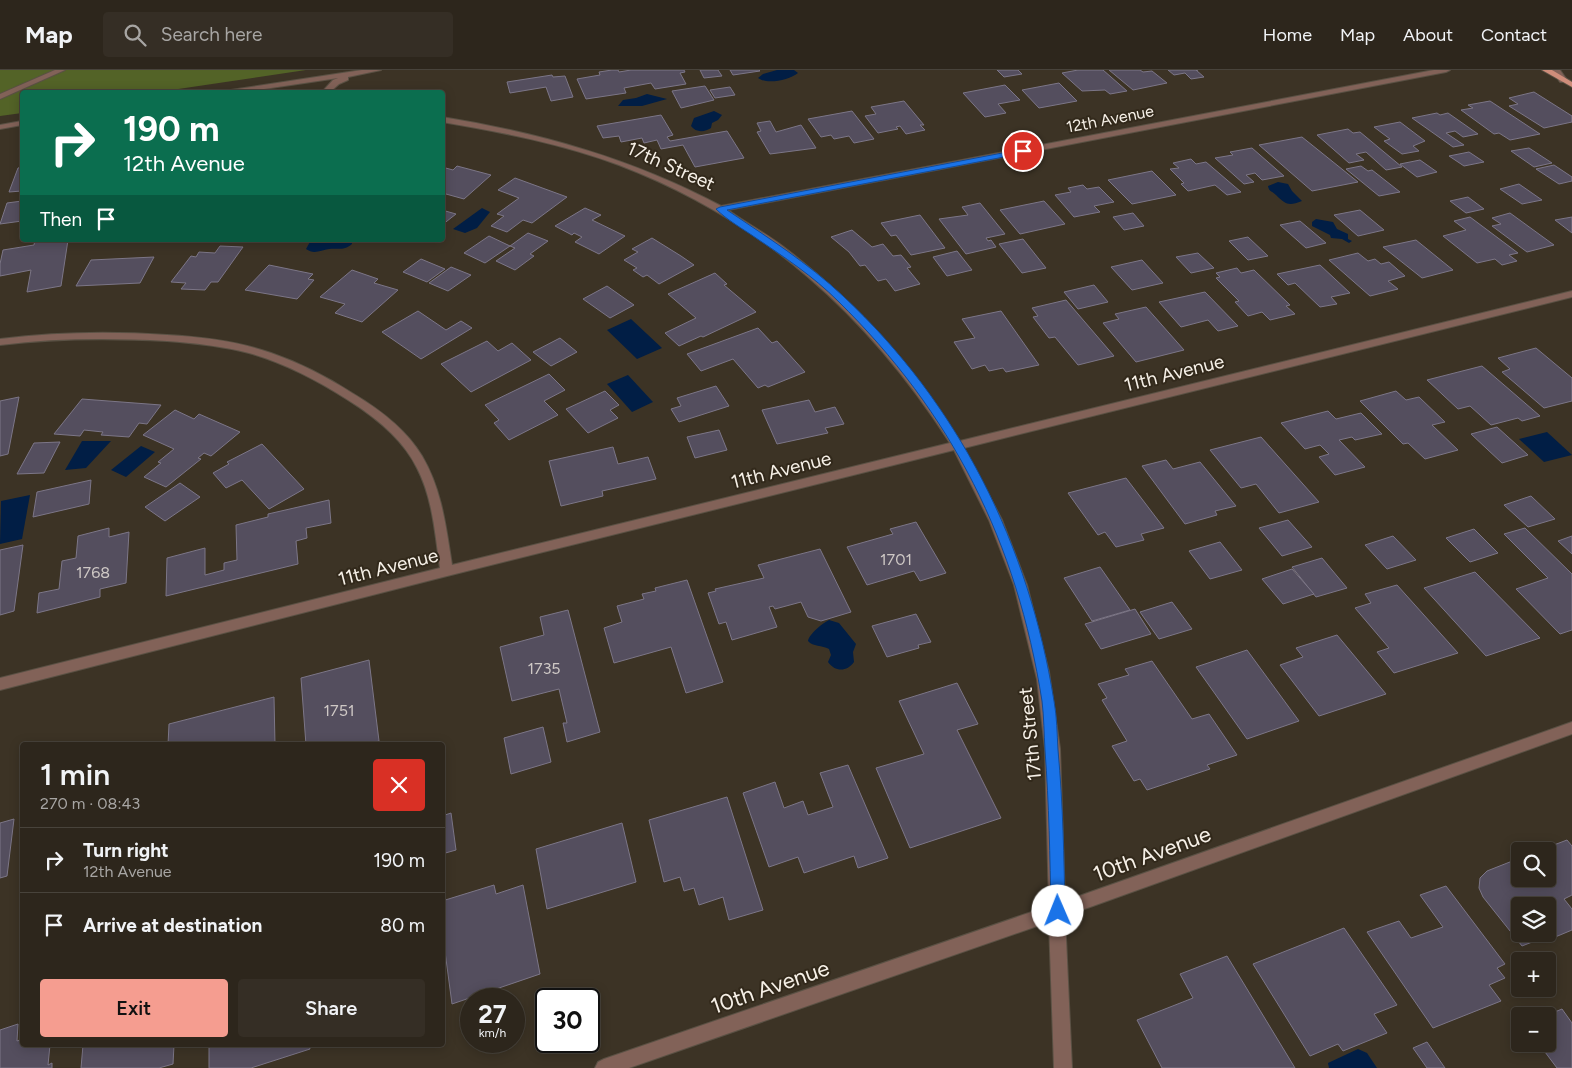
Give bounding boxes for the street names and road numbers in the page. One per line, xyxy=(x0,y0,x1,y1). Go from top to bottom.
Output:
street label: 12th Avenue xyxy=(1065,101,1156,137)
street label: 17th Street xyxy=(624,136,718,196)
street label: 11th Avenue xyxy=(1122,349,1226,397)
street label: 11th Avenue xyxy=(729,446,833,494)
street label: 11th Avenue xyxy=(336,543,440,591)
street label: 17th Street xyxy=(1014,686,1046,782)
street label: 10th Avenue xyxy=(1089,820,1215,888)
street label: 10th Avenue xyxy=(707,954,833,1020)

